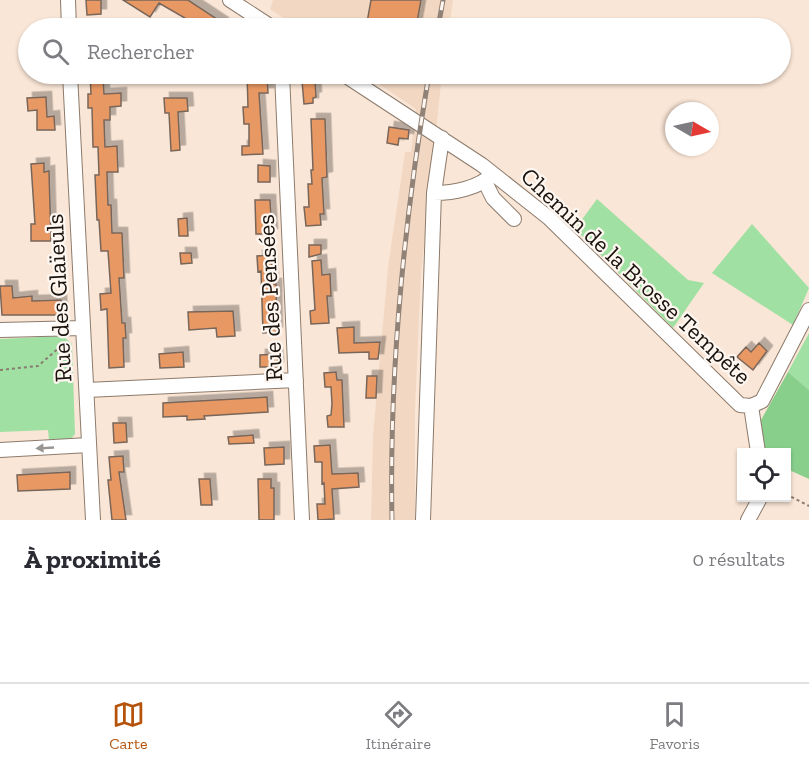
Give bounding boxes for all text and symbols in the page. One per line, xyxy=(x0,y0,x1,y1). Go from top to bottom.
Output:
search box xyxy=(18,18,791,84)
icon: search xyxy=(39,35,72,68)
text: Rechercher xyxy=(87,38,195,65)
north arrow xyxy=(665,102,719,156)
street label: Chemin de la Brosse Tempête xyxy=(515,161,758,390)
street label: Rue des Glaïeuls xyxy=(40,213,77,383)
street label: Rue des Pensées xyxy=(251,214,288,382)
one-way arrow xyxy=(35,443,54,452)
map controls xyxy=(737,448,791,502)
button: locate xyxy=(737,448,791,502)
text: À proximité xyxy=(24,543,161,575)
text: 0 résultats xyxy=(693,547,785,571)
tab: Carte xyxy=(109,698,147,753)
tab: Itinéraire xyxy=(366,698,431,753)
tab: Favoris xyxy=(649,698,700,753)

